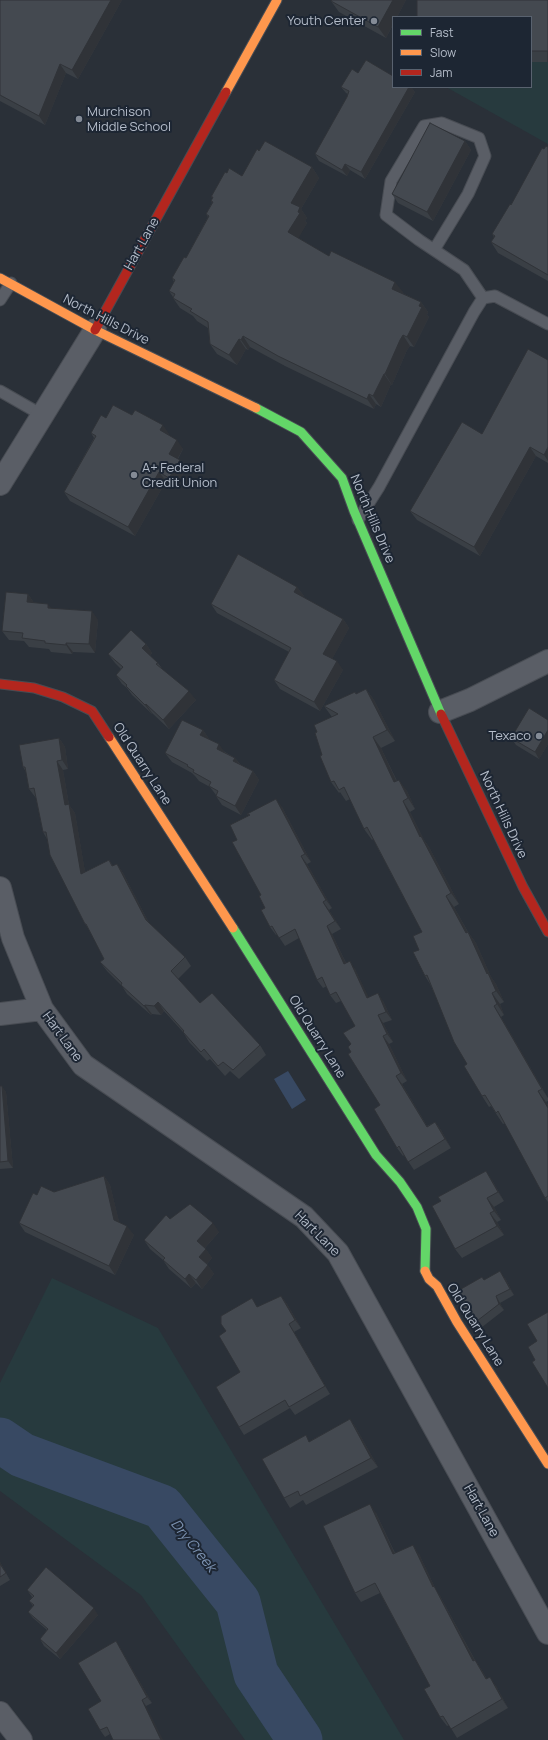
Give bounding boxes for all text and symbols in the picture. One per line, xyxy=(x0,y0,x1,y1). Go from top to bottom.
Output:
place label: Youth Center xyxy=(287,13,366,29)
marker: Youth Center xyxy=(369,16,379,26)
legend xyxy=(392,16,532,88)
text: Fast xyxy=(430,24,454,41)
text: Slow xyxy=(430,44,456,61)
text: Jam xyxy=(430,64,452,81)
place label: Murchison Middle School xyxy=(87,104,171,135)
marker: Murchison Middle School xyxy=(74,114,84,124)
street label: Hart Lane xyxy=(121,215,163,273)
street label: North Hills Drive xyxy=(60,292,152,348)
place label: A+ Federal Credit Union xyxy=(142,460,217,491)
marker: A+ Federal Credit Union xyxy=(129,470,139,480)
street label: North Hills Drive xyxy=(346,472,398,566)
street label: Old Quarry Lane xyxy=(110,720,174,808)
place label: Texaco xyxy=(488,728,531,744)
marker: Texaco xyxy=(534,731,544,741)
street label: North Hills Drive xyxy=(476,769,530,861)
street label: Old Quarry Lane xyxy=(285,993,349,1081)
street label: Hart Lane xyxy=(39,1009,85,1065)
street label: Hart Lane xyxy=(291,1208,343,1260)
street label: Old Quarry Lane xyxy=(443,1281,507,1369)
street label: Hart Lane xyxy=(460,1482,502,1540)
water label: Dry Creek xyxy=(167,1516,219,1576)

